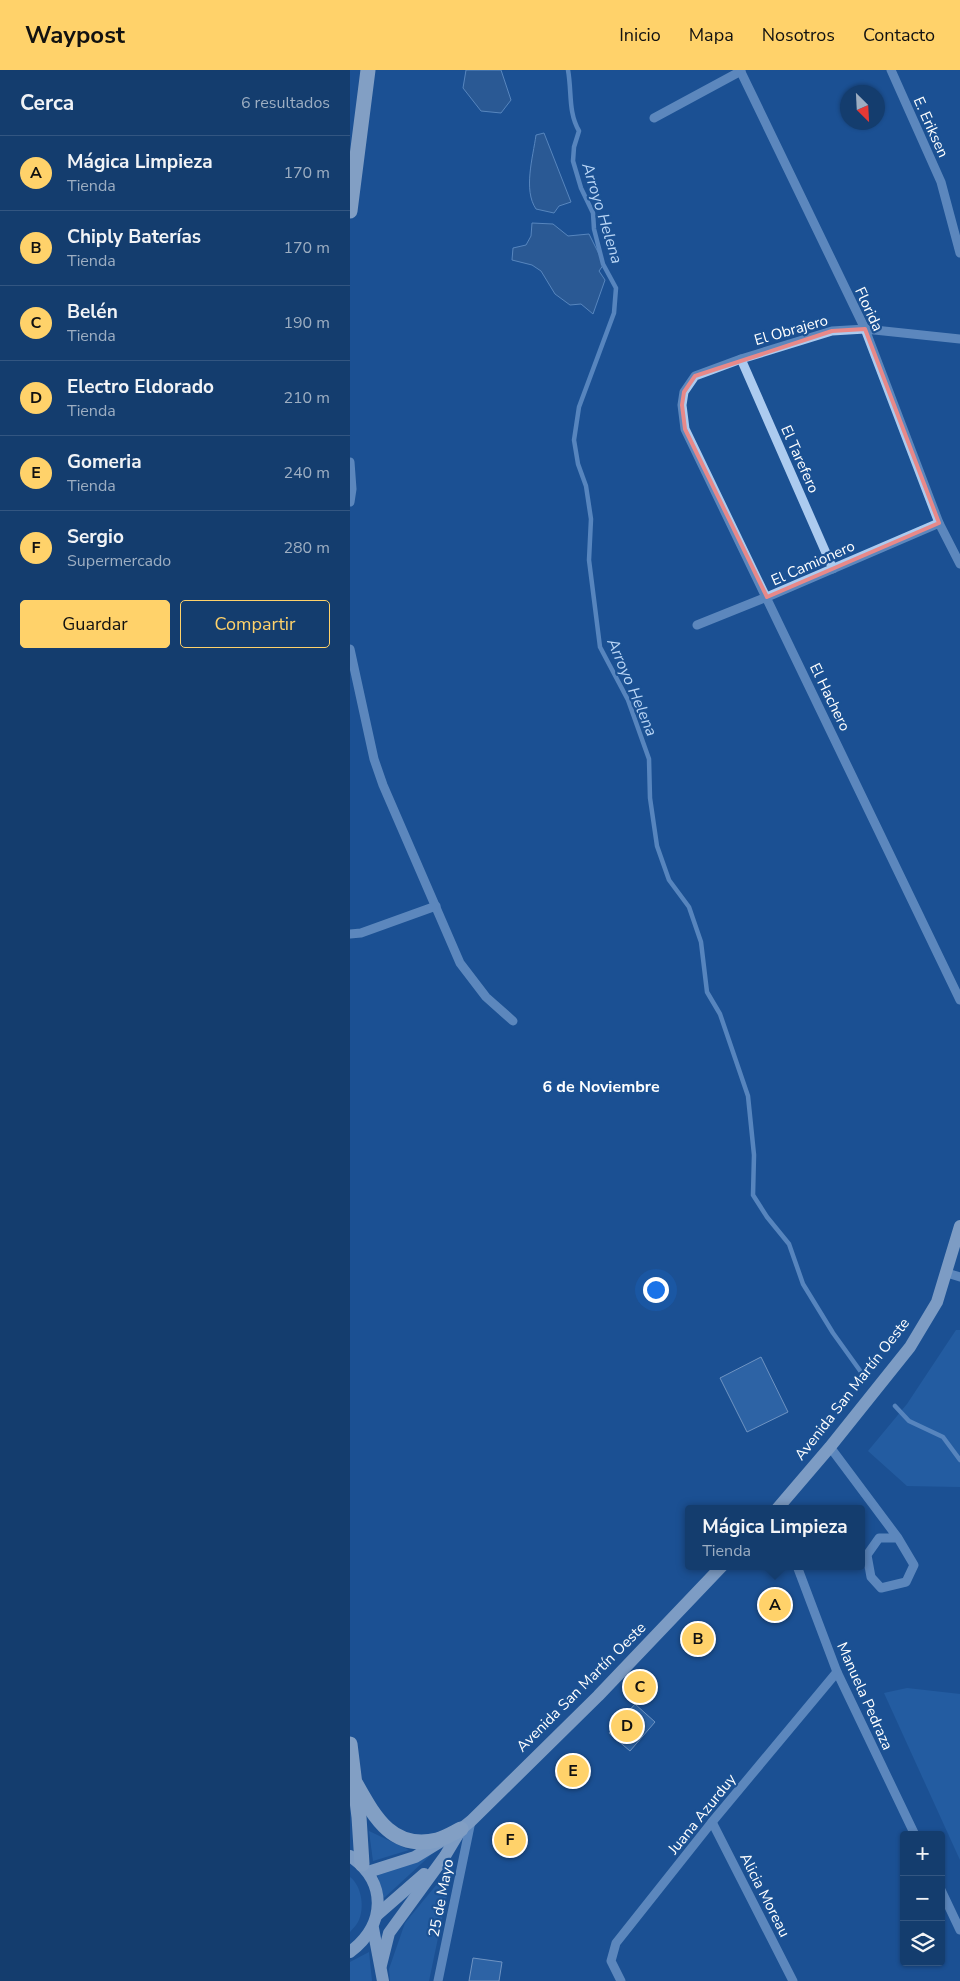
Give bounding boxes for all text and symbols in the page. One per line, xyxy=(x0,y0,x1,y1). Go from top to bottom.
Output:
text: Waypost xyxy=(25,19,125,51)
text: Inicio xyxy=(619,23,661,47)
text: Mapa xyxy=(689,23,734,47)
text: Nosotros xyxy=(762,23,835,47)
text: Contacto xyxy=(863,23,935,47)
north arrow xyxy=(840,85,885,130)
text: Cerca xyxy=(20,89,74,117)
text: 6 resultados xyxy=(241,92,330,114)
street label: E. Eriksen xyxy=(909,93,953,161)
text: Mágica Limpieza xyxy=(67,149,213,175)
water label: Arroyo Helena xyxy=(576,159,628,266)
text: A xyxy=(30,162,42,184)
text: 170 m xyxy=(283,162,330,184)
text: Tienda xyxy=(67,175,116,197)
text: Chiply Baterías xyxy=(67,224,201,250)
text: B xyxy=(30,237,42,259)
text: 170 m xyxy=(283,237,330,259)
text: Tienda xyxy=(67,250,116,272)
street label: Florida xyxy=(850,284,888,334)
text: Belén xyxy=(67,299,118,325)
street label: El Obrajero xyxy=(752,310,830,350)
text: C xyxy=(31,312,41,334)
text: 190 m xyxy=(283,312,330,334)
text: Tienda xyxy=(67,325,116,347)
text: Electro Eldorado xyxy=(67,374,214,400)
text: D xyxy=(30,387,42,409)
text: 210 m xyxy=(283,387,330,409)
text: Tienda xyxy=(67,400,116,422)
street label: El Tarefero xyxy=(776,422,824,496)
text: Gomeria xyxy=(67,449,142,475)
text: E xyxy=(31,462,41,484)
text: 240 m xyxy=(283,462,330,484)
text: Tienda xyxy=(67,475,116,497)
text: Sergio xyxy=(67,524,124,550)
street label: El Camionero xyxy=(768,536,858,590)
text: F xyxy=(32,537,41,559)
text: 280 m xyxy=(283,537,330,559)
text: Supermercado xyxy=(67,550,171,572)
button: Guardar xyxy=(20,600,170,648)
button: Compartir xyxy=(180,600,330,648)
water label: Arroyo Helena xyxy=(601,634,663,740)
street label: El Hachero xyxy=(805,660,855,734)
district label: 6 de Noviembre xyxy=(542,1076,660,1098)
your location xyxy=(643,1277,669,1303)
street label: Avenida San Martín Oeste xyxy=(790,1314,914,1464)
popup xyxy=(685,1505,865,1570)
text: Mágica Limpieza xyxy=(702,1514,848,1540)
text: Tienda xyxy=(702,1540,751,1562)
pin: A xyxy=(759,1586,791,1624)
street label: Avenida San Martín Oeste xyxy=(512,1618,650,1756)
pin: B xyxy=(682,1620,714,1658)
street label: Manuela Pedraza xyxy=(832,1639,898,1753)
pin: C xyxy=(624,1668,656,1706)
pin: D xyxy=(611,1707,643,1745)
pin: E xyxy=(557,1752,589,1790)
street label: Juana Azurduy xyxy=(663,1769,741,1859)
pin: F xyxy=(494,1821,526,1859)
map controls xyxy=(900,1831,945,1966)
button: + xyxy=(900,1831,945,1876)
street label: Alicia Moreau xyxy=(735,1850,795,1940)
street label: 25 de Mayo xyxy=(424,1857,458,1939)
button: − xyxy=(900,1876,945,1921)
button: layers xyxy=(900,1921,945,1966)

